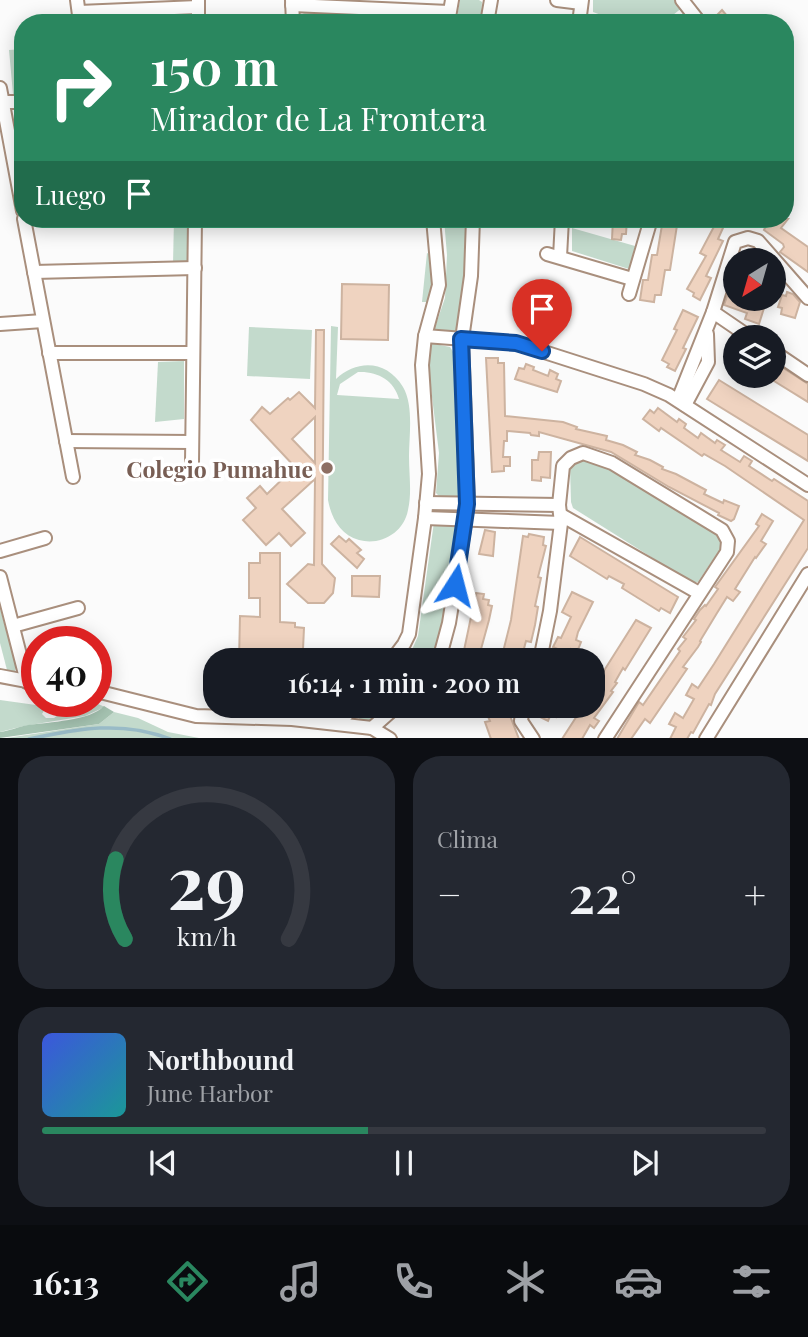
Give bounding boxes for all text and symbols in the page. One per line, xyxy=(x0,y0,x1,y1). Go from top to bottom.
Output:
text: 150 m xyxy=(150,33,278,98)
icon: right xyxy=(35,42,126,133)
text: Mirador de La Frontera xyxy=(150,96,486,139)
icon: arrive xyxy=(120,175,158,213)
text: Luego xyxy=(35,177,106,212)
north arrow xyxy=(723,248,786,312)
map controls xyxy=(723,248,786,388)
pin xyxy=(512,279,572,351)
icon: arrive xyxy=(523,290,561,328)
button: layers xyxy=(723,325,786,388)
place label: Colegio Pumahue xyxy=(126,453,313,484)
marker: Colegio Pumahue xyxy=(319,460,335,476)
position arrow xyxy=(418,548,492,622)
speed limit sign: 40 xyxy=(21,626,112,717)
text: 16:14 · 1 min · 200 m xyxy=(288,665,520,700)
text: Clima xyxy=(437,823,498,854)
text: 29 xyxy=(167,830,246,927)
text: 22° xyxy=(569,858,637,927)
text: − xyxy=(437,868,462,919)
text: + xyxy=(744,868,766,919)
text: km/h xyxy=(177,918,237,951)
text: Northbound xyxy=(147,1042,294,1077)
text: June Harbor xyxy=(147,1077,273,1108)
icon: previous xyxy=(144,1144,182,1182)
icon: pause xyxy=(385,1144,423,1182)
icon: next xyxy=(626,1144,664,1182)
icon: directions xyxy=(163,1257,212,1306)
icon: music xyxy=(276,1257,325,1306)
icon: phone xyxy=(389,1257,438,1306)
icon: climate xyxy=(501,1257,550,1306)
icon: car xyxy=(614,1257,663,1306)
icon: filters xyxy=(727,1257,776,1306)
text: 16:13 xyxy=(32,1260,99,1303)

